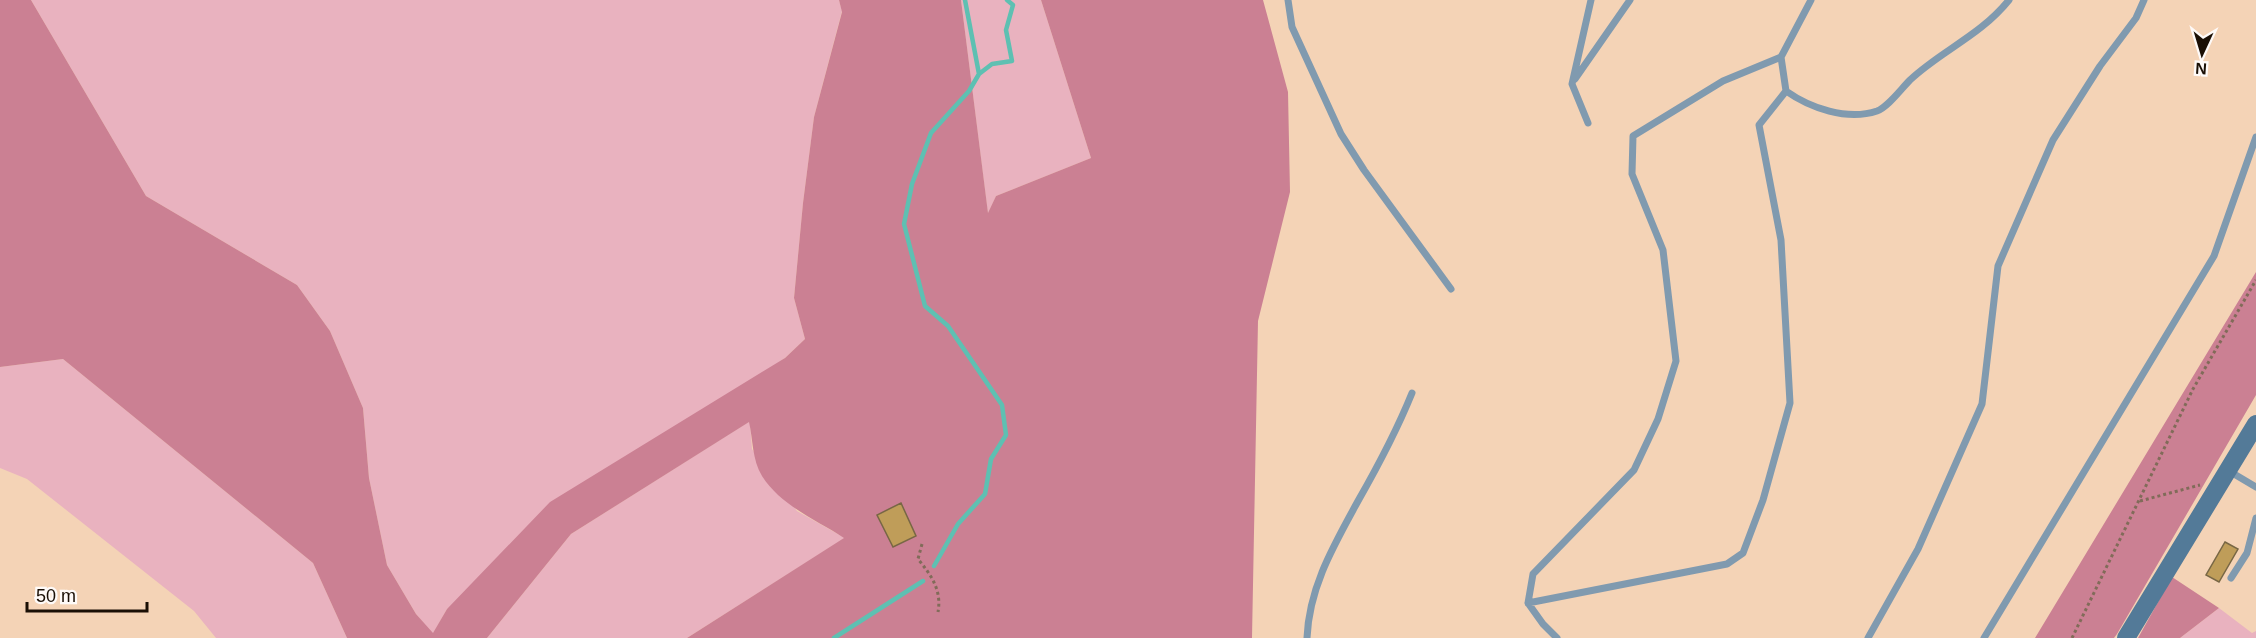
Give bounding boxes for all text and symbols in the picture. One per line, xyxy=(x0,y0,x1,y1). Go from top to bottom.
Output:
north arrow xyxy=(2172,24,2232,84)
text: N xyxy=(2195,60,2207,77)
scale bar xyxy=(27,575,147,613)
text: 50 m xyxy=(36,586,76,606)

